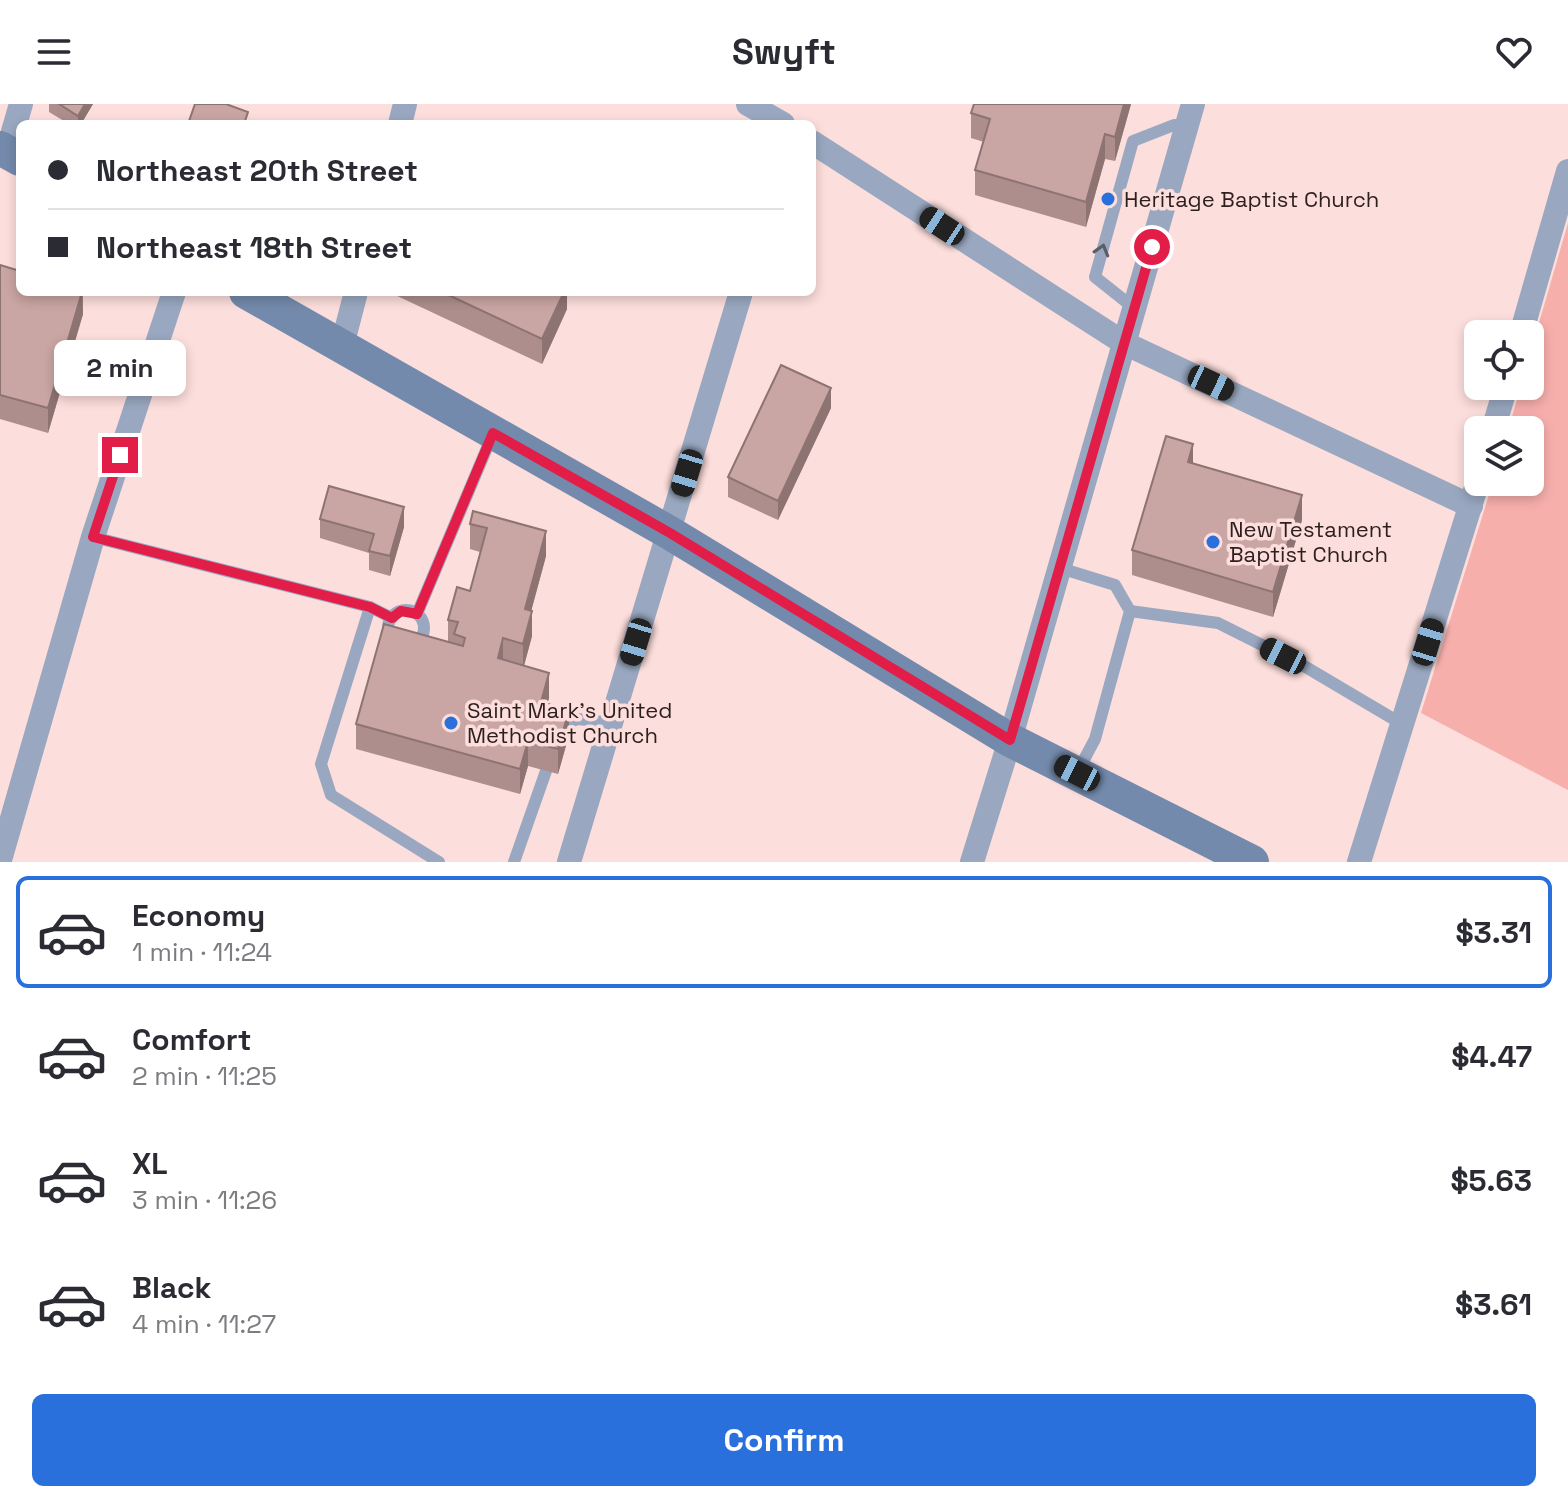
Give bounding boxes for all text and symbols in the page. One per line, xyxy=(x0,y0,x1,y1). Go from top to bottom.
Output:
text: Swyft xyxy=(732,29,836,75)
icon: menu xyxy=(32,30,76,74)
icon: heart xyxy=(1492,30,1536,74)
text: Northeast 20th Street xyxy=(96,151,418,190)
place label: Heritage Baptist Church xyxy=(1124,185,1379,213)
marker: Heritage Baptist Church xyxy=(1099,190,1117,208)
car xyxy=(915,203,969,249)
text: Northeast 18th Street xyxy=(96,228,412,267)
route start xyxy=(1134,229,1170,265)
one-way arrow xyxy=(1093,244,1109,258)
map controls xyxy=(1464,320,1544,496)
button: locate xyxy=(1464,320,1544,400)
callout: 2 min xyxy=(54,339,186,395)
text: 2 min xyxy=(86,351,154,385)
car xyxy=(1184,362,1238,404)
button: layers xyxy=(1464,416,1544,496)
route end xyxy=(102,437,138,473)
car xyxy=(669,447,705,499)
place label: New Testament Baptist Church xyxy=(1229,515,1392,568)
marker: New Testament Baptist Church xyxy=(1204,533,1222,551)
car xyxy=(618,616,654,668)
car xyxy=(1410,616,1446,668)
car xyxy=(1256,634,1310,678)
place label: Saint Mark's United Methodist Church xyxy=(467,696,672,749)
marker: Saint Mark's United Methodist Church xyxy=(442,714,460,732)
car xyxy=(1050,751,1104,795)
icon: car xyxy=(36,896,108,968)
text: Economy xyxy=(132,896,265,935)
text: $3.31 xyxy=(1455,913,1532,952)
text: 1 min · 11:24 xyxy=(132,935,272,969)
icon: car xyxy=(36,1020,108,1092)
text: Comfort xyxy=(132,1020,251,1059)
text: $4.47 xyxy=(1451,1037,1532,1076)
text: 2 min · 11:25 xyxy=(132,1059,277,1093)
icon: car xyxy=(36,1144,108,1216)
text: XL xyxy=(132,1144,168,1183)
text: $5.63 xyxy=(1450,1161,1532,1200)
text: 3 min · 11:26 xyxy=(132,1183,277,1217)
icon: car xyxy=(36,1268,108,1340)
text: Black xyxy=(132,1268,211,1307)
text: $3.61 xyxy=(1455,1285,1532,1324)
text: 4 min · 11:27 xyxy=(132,1307,276,1341)
button: Confirm xyxy=(32,1394,1536,1486)

